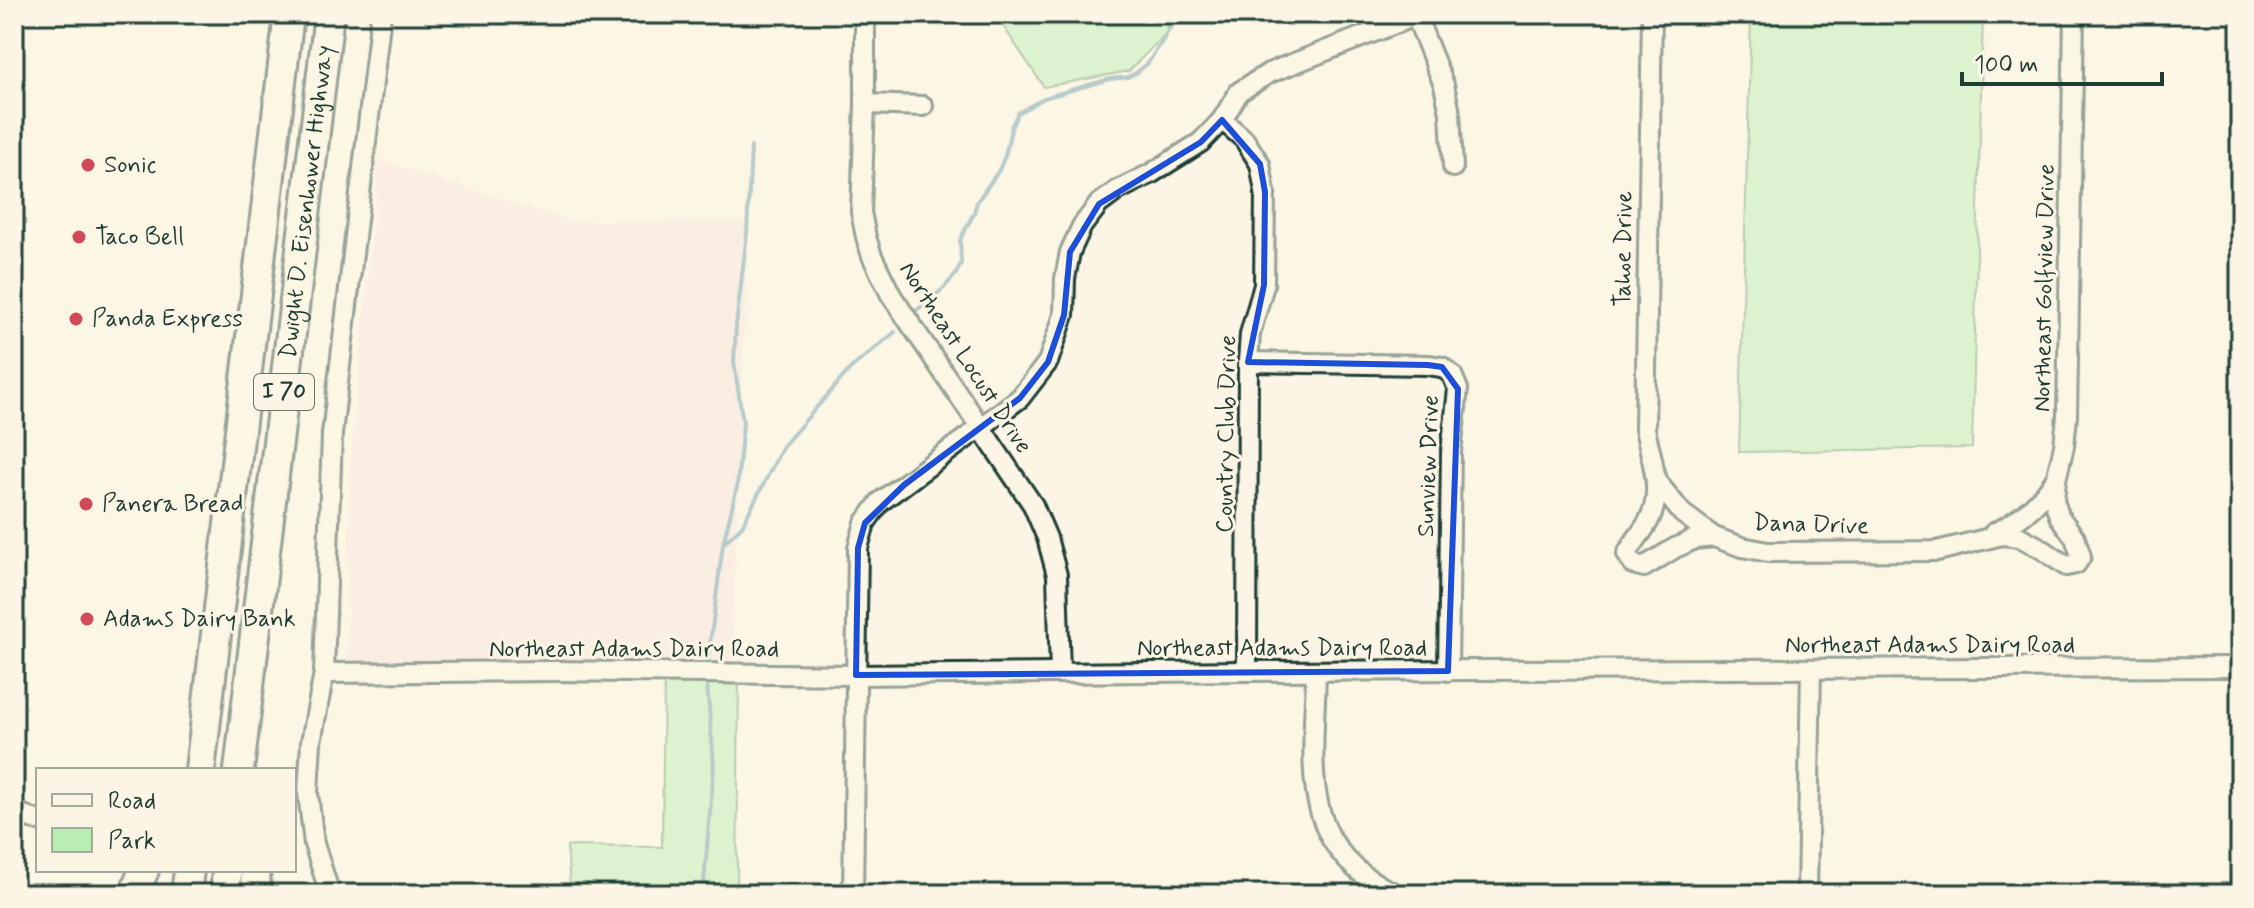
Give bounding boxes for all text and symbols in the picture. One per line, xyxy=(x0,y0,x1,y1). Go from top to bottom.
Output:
scale bar xyxy=(1962,36,2162,86)
street label: Dwight D. Eisenhower Highway xyxy=(273,44,341,361)
text: 100 m xyxy=(1974,50,2038,81)
place label: Sonic xyxy=(104,150,156,181)
marker: Sonic xyxy=(79,156,97,174)
street label: Northeast Golfview Drive xyxy=(2027,164,2063,412)
street label: Tahoe Drive xyxy=(1607,191,1641,307)
place label: Taco Bell xyxy=(95,222,184,253)
marker: Taco Bell xyxy=(70,228,88,246)
street label: Northeast Locust Drive xyxy=(891,256,1039,460)
place label: Panda Express xyxy=(92,304,243,335)
marker: Panda Express xyxy=(67,310,85,328)
street label: Country Club Drive xyxy=(1210,335,1244,533)
road number: I 70 xyxy=(254,374,314,410)
street label: Sunview Drive xyxy=(1411,394,1447,538)
place label: Panera Bread xyxy=(102,489,243,520)
marker: Panera Bread xyxy=(77,495,95,513)
street label: Dana Drive xyxy=(1753,507,1870,543)
place label: Adams Dairy Bank xyxy=(103,604,296,635)
marker: Adams Dairy Bank xyxy=(78,610,96,628)
street label: Northeast Adams Dairy Road xyxy=(1785,630,2075,661)
street label: Northeast Adams Dairy Road xyxy=(1137,633,1427,664)
street label: Northeast Adams Dairy Road xyxy=(489,634,779,665)
legend xyxy=(36,768,296,872)
text: Road xyxy=(108,786,156,817)
text: Park xyxy=(108,826,156,857)

